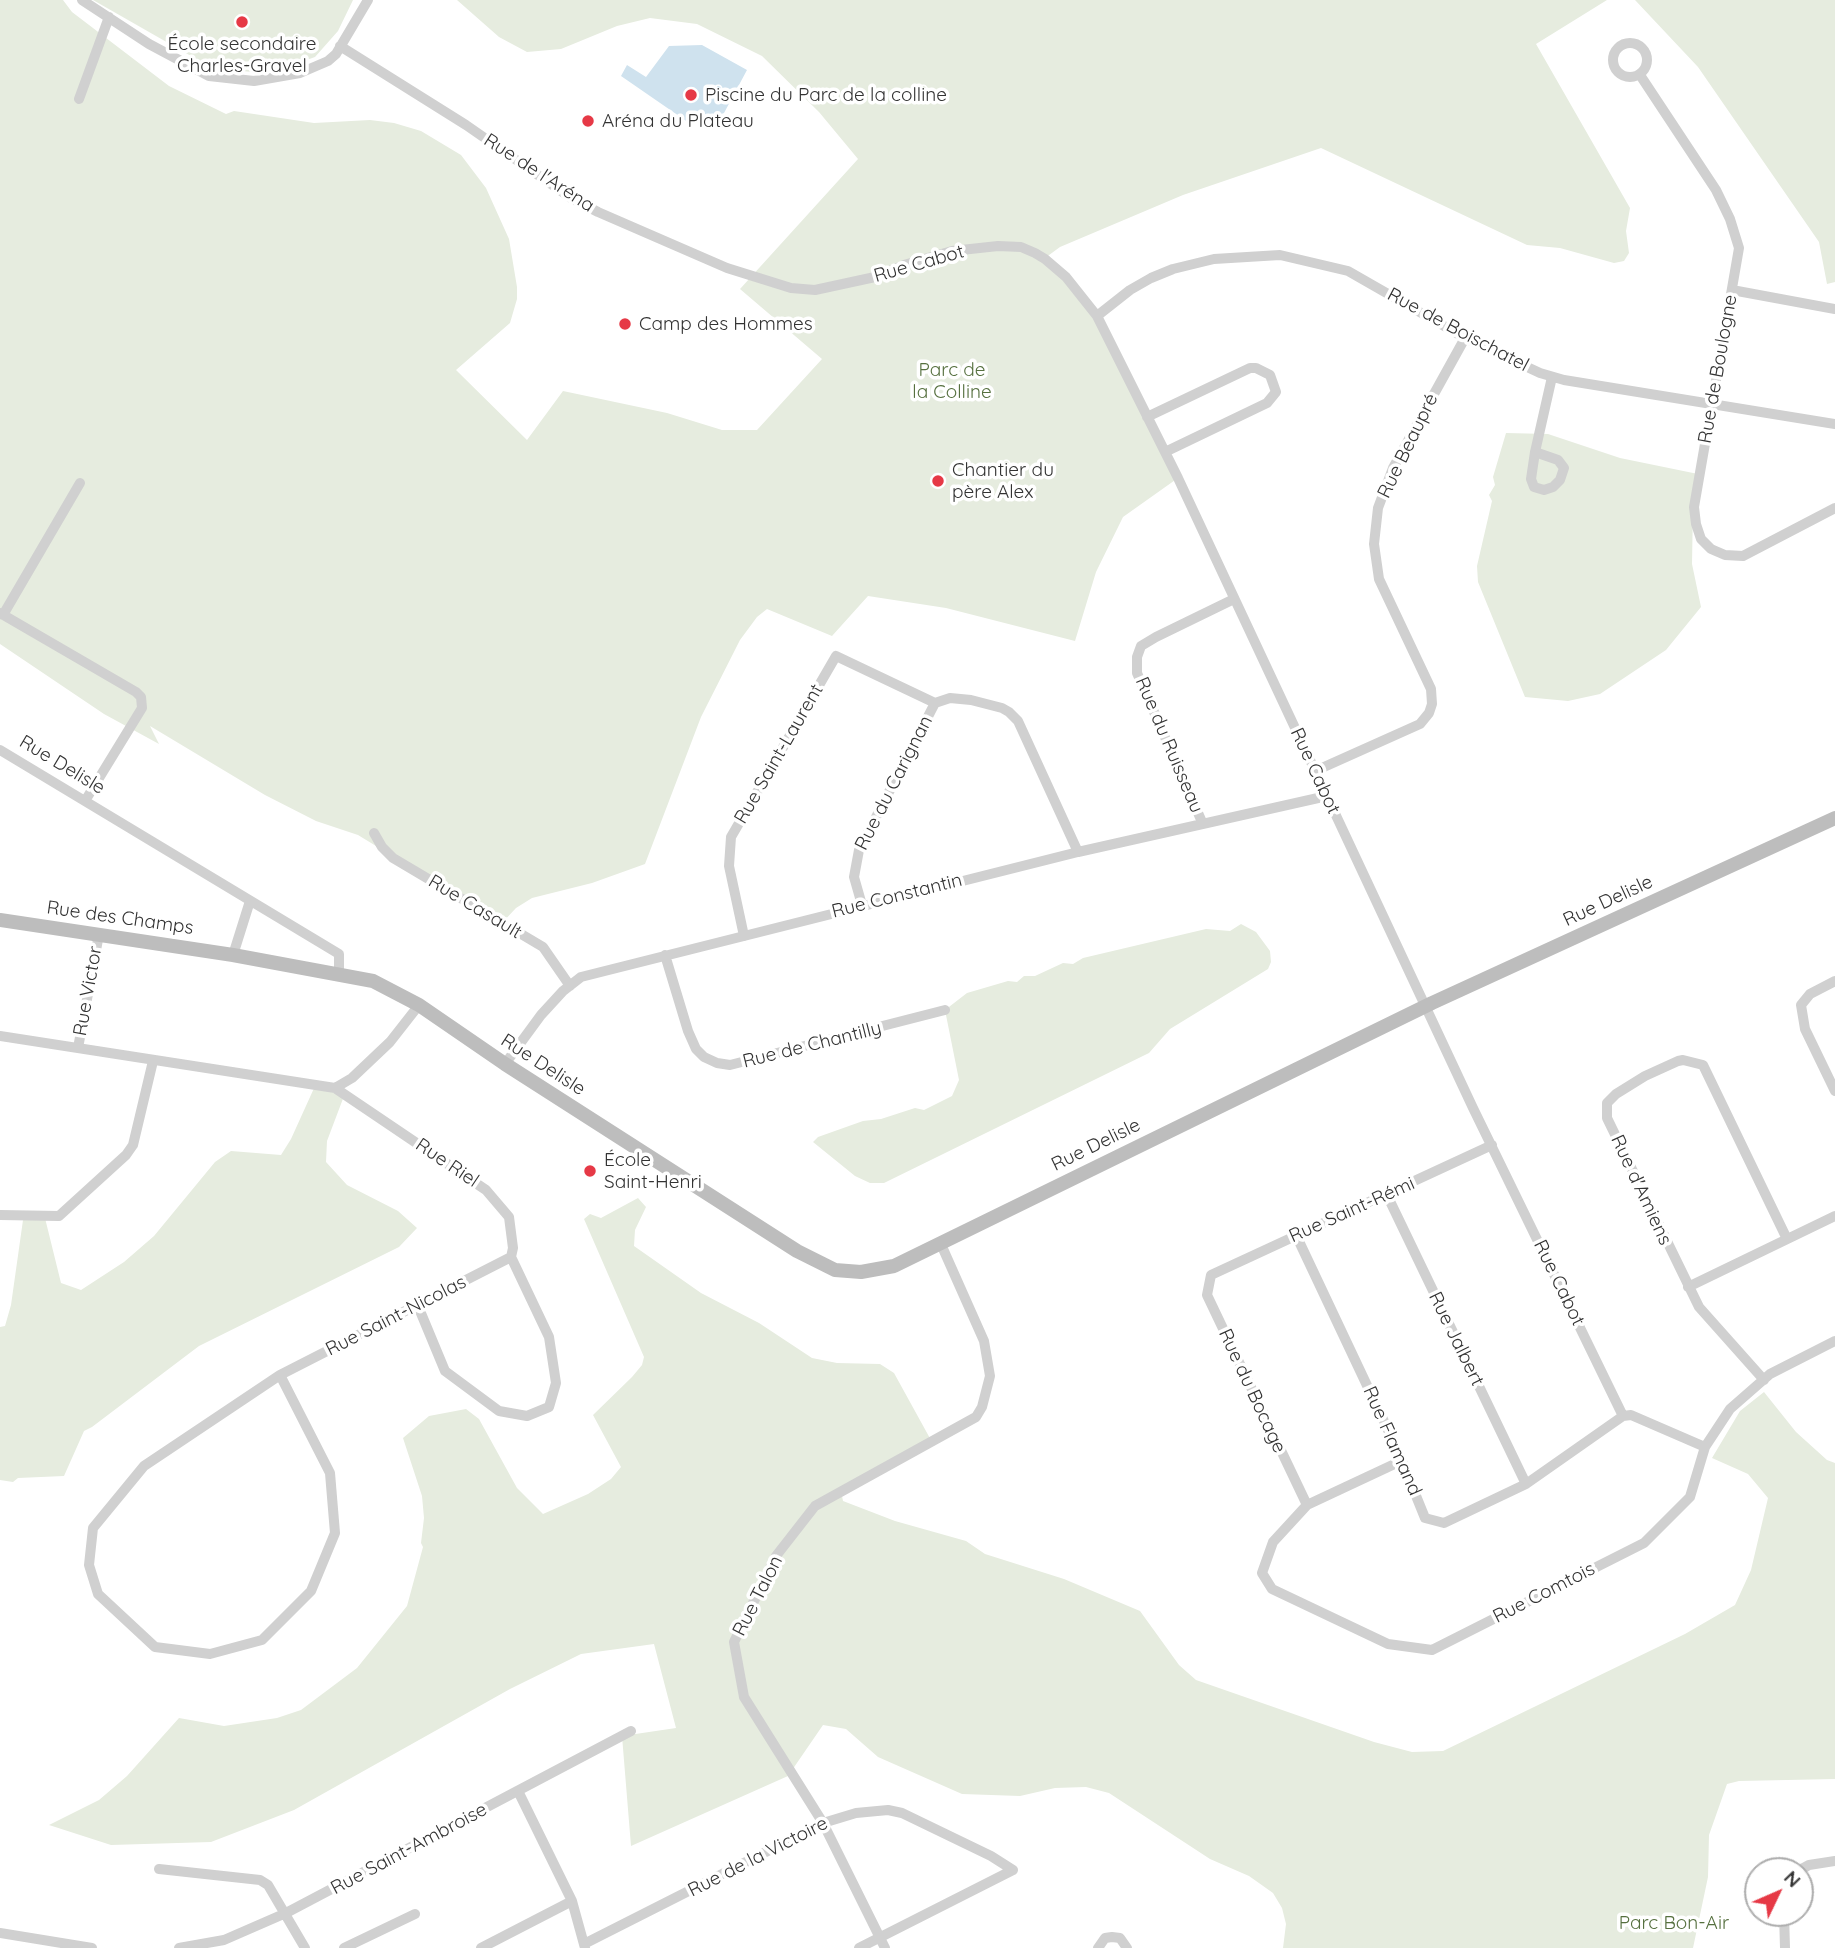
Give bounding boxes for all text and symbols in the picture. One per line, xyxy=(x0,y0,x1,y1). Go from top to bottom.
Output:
marker: École secondaire Charles-Gravel xyxy=(234,14,250,30)
place label: École secondaire Charles-Gravel xyxy=(168,33,316,77)
place label: Piscine du Parc de la colline xyxy=(705,84,947,106)
marker: Piscine du Parc de la colline xyxy=(683,87,699,103)
place label: Aréna du Plateau xyxy=(602,110,754,132)
marker: Aréna du Plateau xyxy=(580,113,596,129)
street label: Rue de l'Aréna xyxy=(479,129,599,217)
street label: Rue Cabot xyxy=(871,240,967,288)
street label: Rue de Boischatel xyxy=(1383,283,1533,377)
street label: Rue de Boulogne xyxy=(1694,293,1742,445)
place label: Camp des Hommes xyxy=(639,313,813,335)
marker: Camp des Hommes xyxy=(617,316,633,332)
park label: Parc de la Colline xyxy=(912,359,992,403)
street label: Rue Beaupré xyxy=(1373,390,1443,502)
place label: Chantier du père Alex xyxy=(952,459,1054,503)
marker: Chantier du père Alex xyxy=(930,473,946,489)
street label: Rue du Ruisseau xyxy=(1130,674,1208,816)
street label: Rue Saint-Laurent xyxy=(730,680,828,828)
street label: Rue du Carignan xyxy=(850,712,938,854)
street label: Rue Cabot xyxy=(1285,724,1345,818)
street label: Rue Delisle xyxy=(15,730,109,800)
street label: Rue Constantin xyxy=(829,869,965,923)
street label: Rue Casault xyxy=(424,870,526,944)
street label: Rue Delisle xyxy=(1560,870,1656,932)
street label: Rue des Champs xyxy=(45,896,195,940)
street label: Rue Victor xyxy=(69,944,107,1038)
street label: Rue de Chantilly xyxy=(740,1017,884,1073)
street label: Rue Delisle xyxy=(497,1029,589,1101)
street label: Rue Delisle xyxy=(1048,1114,1144,1176)
street label: Rue d'Amiens xyxy=(1606,1131,1676,1249)
street label: Rue Riel xyxy=(411,1134,483,1192)
place label: École Saint-Henri xyxy=(604,1149,702,1193)
marker: École Saint-Henri xyxy=(582,1163,598,1179)
street label: Rue Saint-Rémi xyxy=(1286,1172,1418,1248)
street label: Rue Cabot xyxy=(1528,1236,1590,1330)
street label: Rue Saint-Nicolas xyxy=(322,1271,470,1361)
street label: Rue Jalbert xyxy=(1423,1288,1489,1390)
street label: Rue du Bocage xyxy=(1213,1325,1291,1457)
street label: Rue Flamand xyxy=(1358,1383,1426,1499)
street label: Rue Talon xyxy=(728,1552,788,1640)
street label: Rue Comtois xyxy=(1489,1558,1599,1628)
street label: Rue Saint-Ambroise xyxy=(327,1798,491,1900)
street label: Rue de la Victoire xyxy=(684,1812,832,1902)
north arrow xyxy=(1744,1857,1814,1927)
text: N xyxy=(1779,1865,1806,1892)
park label: Parc Bon-Air xyxy=(1619,1912,1729,1934)

